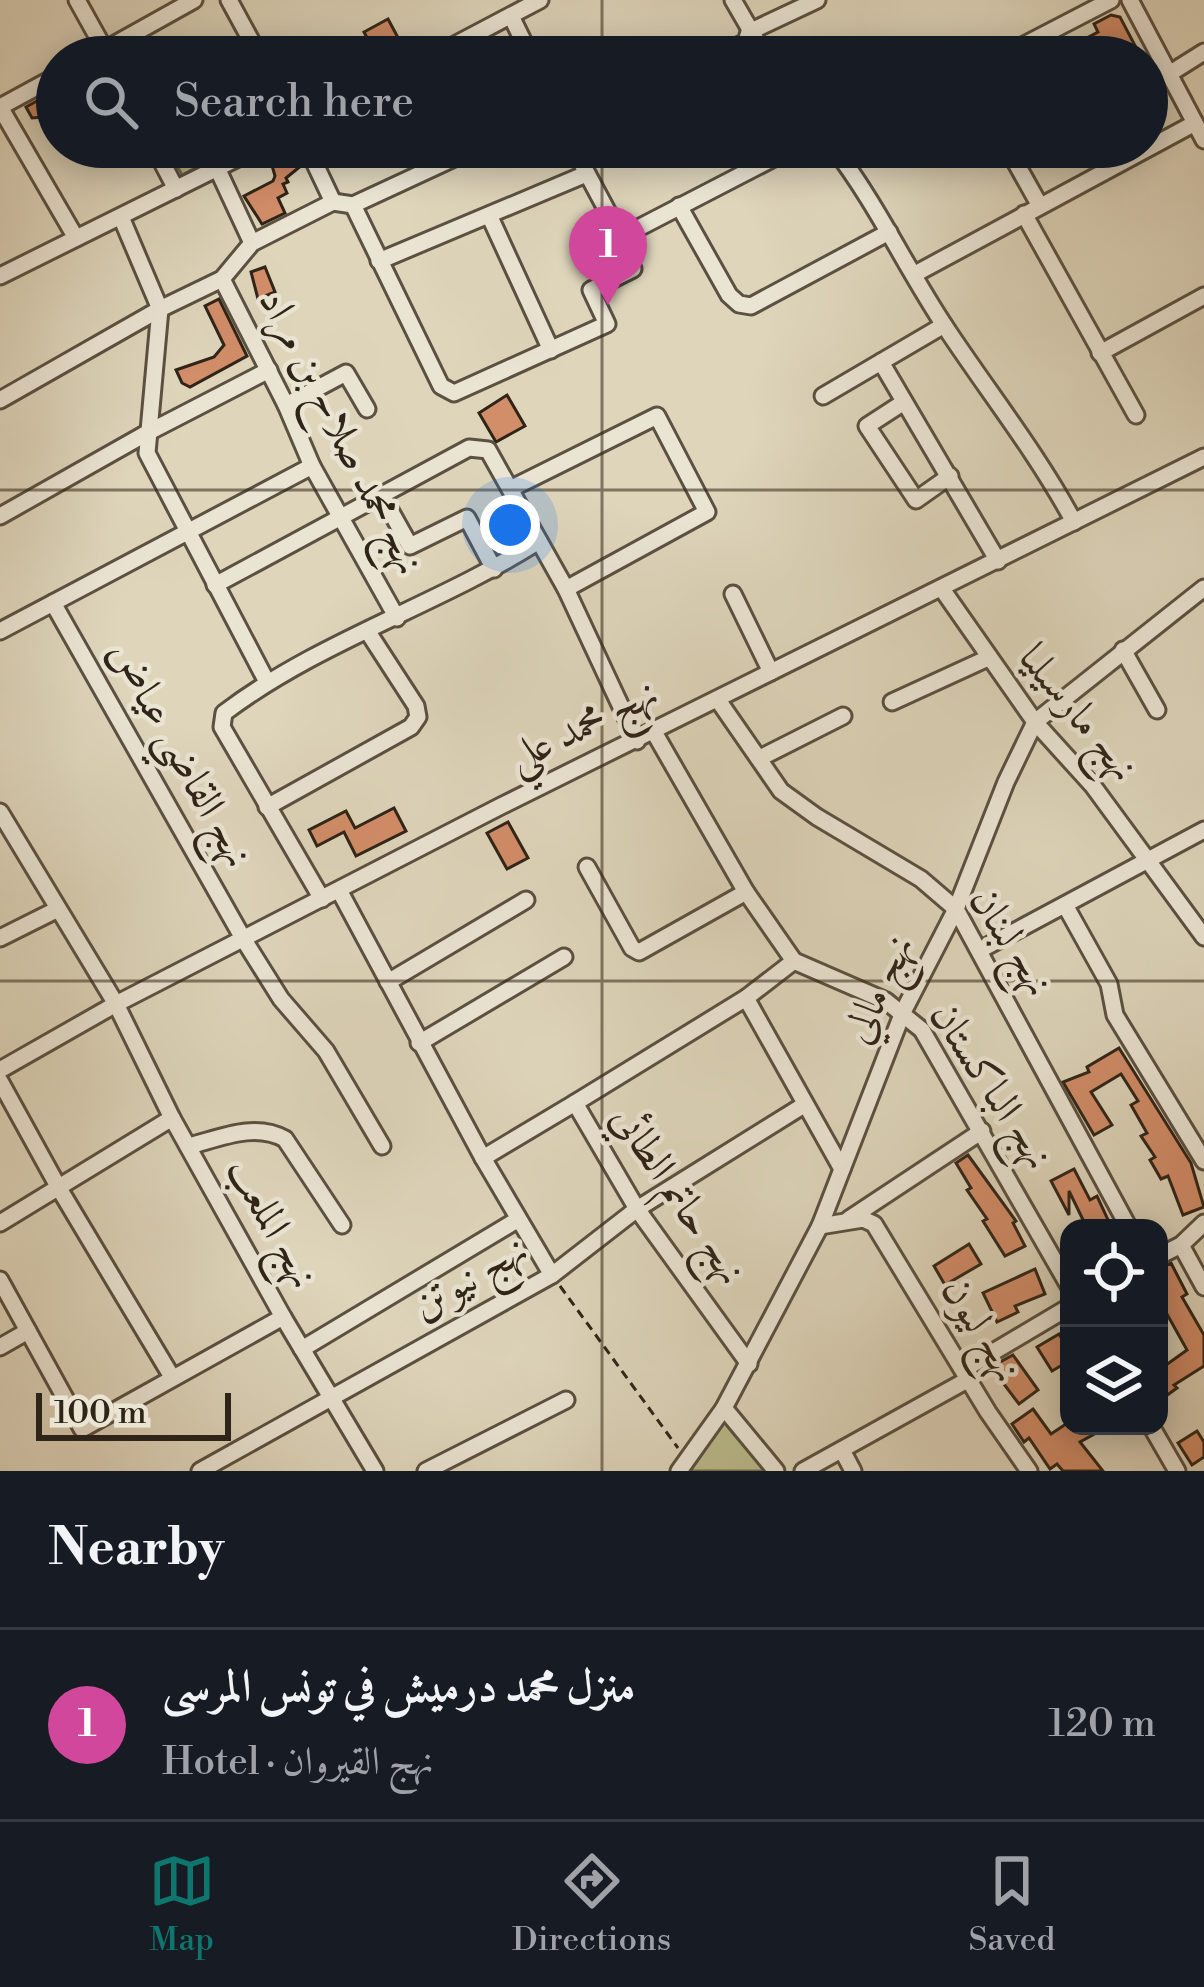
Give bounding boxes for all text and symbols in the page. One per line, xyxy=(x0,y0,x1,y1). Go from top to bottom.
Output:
search box xyxy=(36,36,1168,168)
icon: search xyxy=(78,69,144,135)
text: Search here xyxy=(174,74,414,131)
pin: 1 xyxy=(569,206,647,305)
street label: نهج محمد صلاح بن مراد xyxy=(238,280,436,588)
your location xyxy=(480,495,540,555)
street label: نهج القاضي عياض xyxy=(86,631,264,882)
street label: نهج مارسيليا xyxy=(999,633,1150,799)
street label: نهج محمد علي xyxy=(499,667,672,795)
street label: نهج لبنان xyxy=(949,877,1065,1011)
street label: نهج مالي xyxy=(831,926,935,1056)
street label: نهج الباكستان xyxy=(910,992,1065,1185)
street label: نهج حاتم الطائي xyxy=(591,1095,758,1300)
street label: نهج الملعب xyxy=(206,1148,330,1303)
map controls xyxy=(1060,1219,1168,1435)
button: locate xyxy=(1060,1219,1168,1327)
street label: نهج نيوتن xyxy=(402,1224,542,1340)
street label: نهج ليون xyxy=(921,1268,1033,1397)
button: layers xyxy=(1060,1327,1168,1435)
scale bar xyxy=(36,1387,231,1440)
text: 100 m xyxy=(54,1393,147,1434)
text: Nearby xyxy=(48,1517,224,1581)
text: منزل محمد درميش في تونس المرسى xyxy=(162,1659,635,1716)
text: 1 xyxy=(78,1700,96,1749)
text: 120 m xyxy=(1048,1700,1156,1749)
text: Hotel · نهج القيروان xyxy=(162,1738,434,1787)
tab: Map xyxy=(149,1848,215,1961)
tab: Directions xyxy=(512,1848,671,1961)
tab: Saved xyxy=(969,1848,1055,1961)

